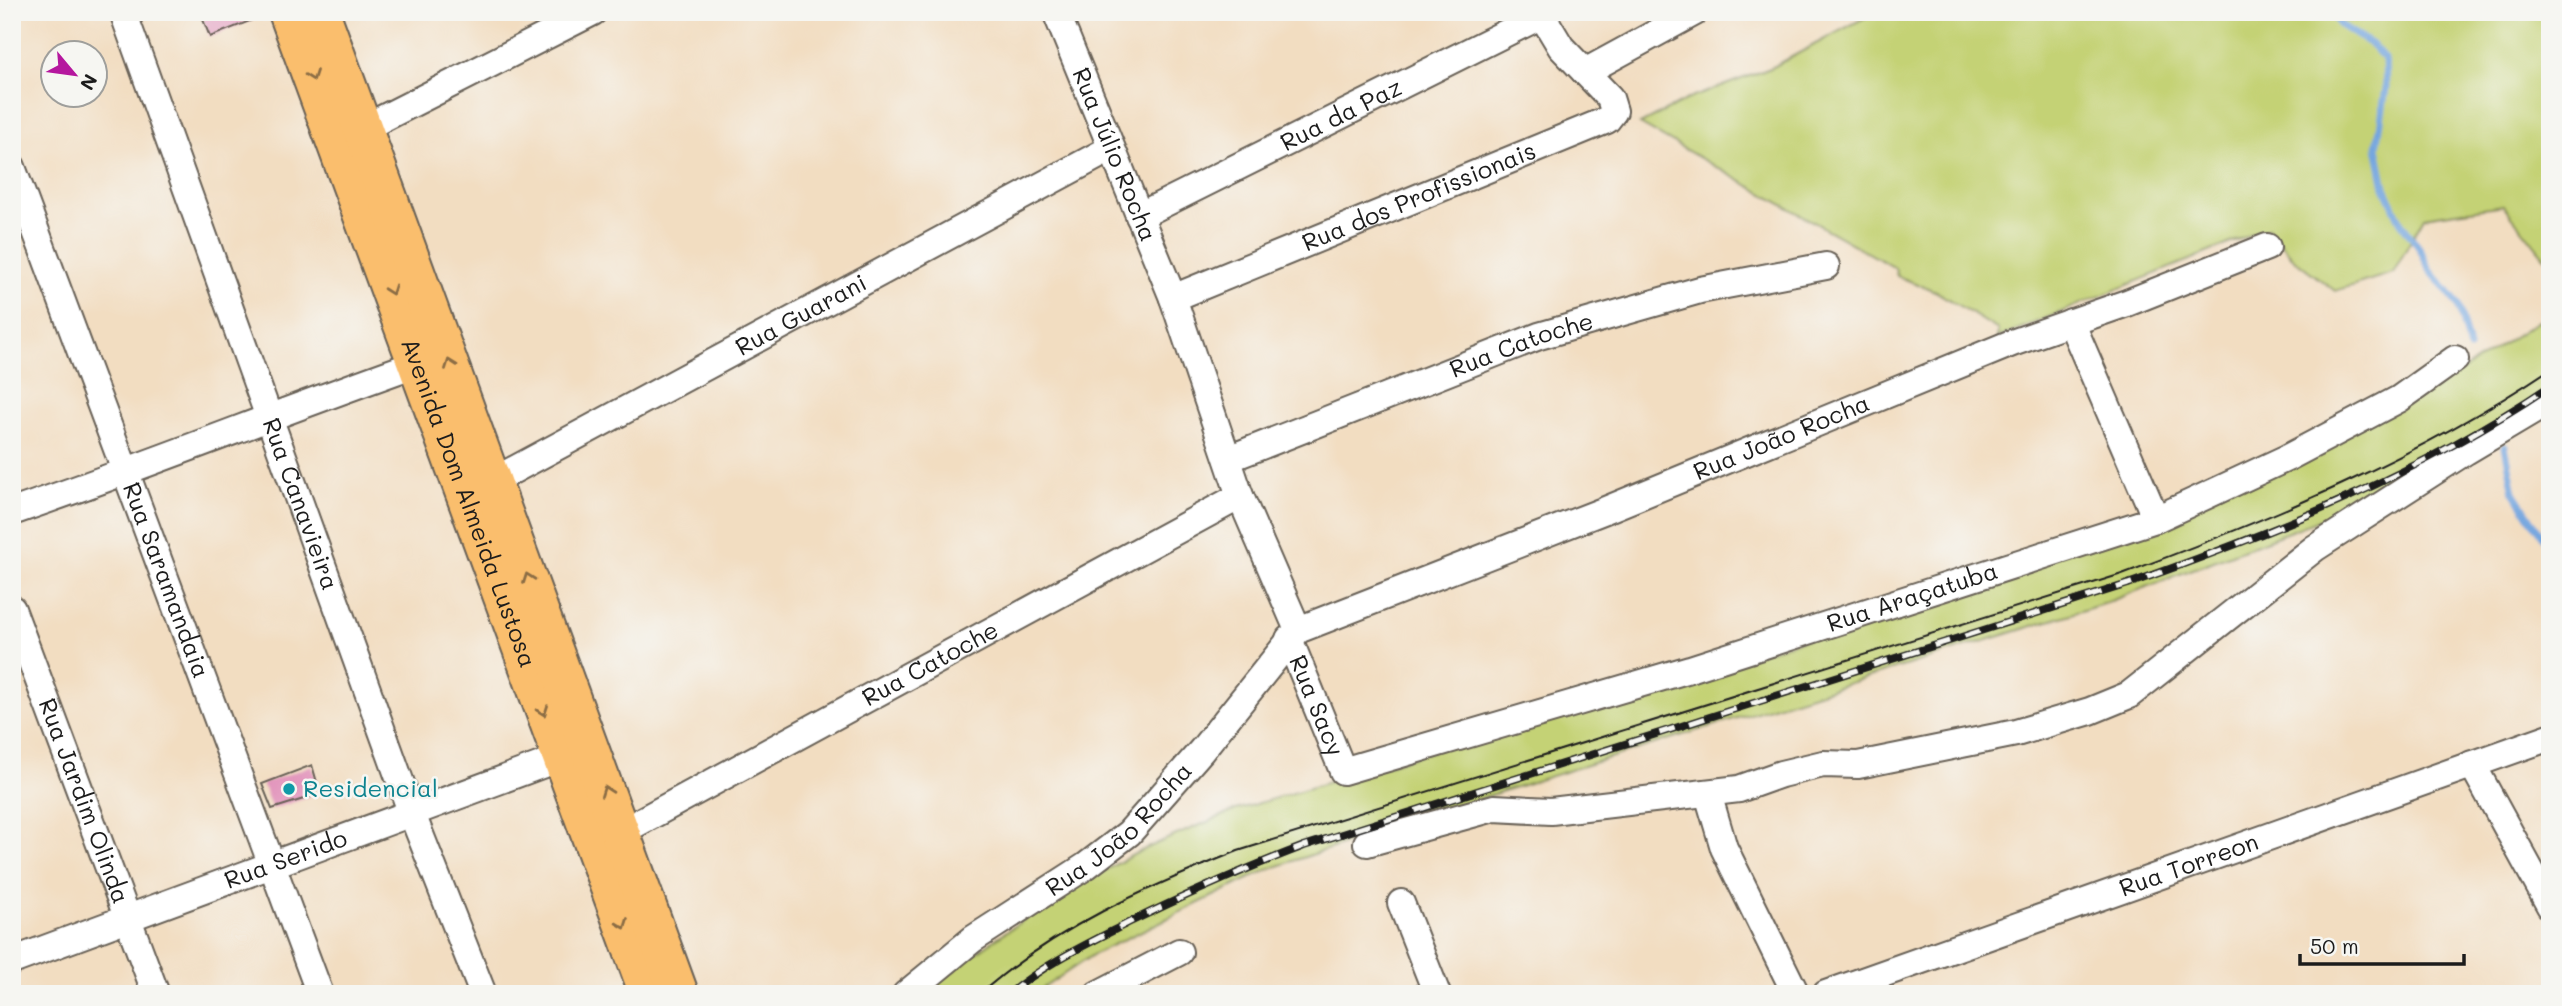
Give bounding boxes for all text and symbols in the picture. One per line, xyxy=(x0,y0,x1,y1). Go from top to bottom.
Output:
north arrow xyxy=(38,38,108,108)
street label: Rua Júlio Rocha xyxy=(1066,62,1165,245)
text: N xyxy=(75,70,104,95)
one-way arrow xyxy=(304,70,318,82)
street label: Rua da Paz xyxy=(1275,70,1407,157)
street label: Rua dos Profissionais xyxy=(1297,134,1540,257)
street label: Rua Guarani xyxy=(729,266,872,362)
one-way arrow xyxy=(383,283,397,295)
street label: Rua Catoche xyxy=(1445,304,1597,384)
street label: Avenida Dom Almeida Lustosa xyxy=(395,333,545,671)
one-way arrow xyxy=(444,358,458,370)
street label: Rua João Rocha xyxy=(1688,386,1874,486)
street label: Rua Canavieira xyxy=(256,413,347,594)
street label: Rua Saramandaia xyxy=(117,478,218,682)
street label: Rua Araçatuba xyxy=(1823,554,2001,638)
one-way arrow xyxy=(522,572,536,584)
street label: Rua Catoche xyxy=(856,613,1003,712)
street label: Rua Sacy xyxy=(1283,650,1352,760)
street label: Rua Jardim Olinda xyxy=(33,694,138,907)
one-way arrow xyxy=(535,704,549,716)
street label: Rua João Rocha xyxy=(1039,755,1198,902)
place label: Residencial xyxy=(303,772,438,803)
marker: Residencial xyxy=(281,781,297,797)
one-way arrow xyxy=(600,786,614,798)
street label: Rua Serido xyxy=(220,821,351,895)
street label: Rua Torreon xyxy=(2115,825,2262,903)
one-way arrow xyxy=(614,918,628,930)
scale bar xyxy=(2300,922,2464,966)
text: 50 m xyxy=(2310,932,2359,959)

